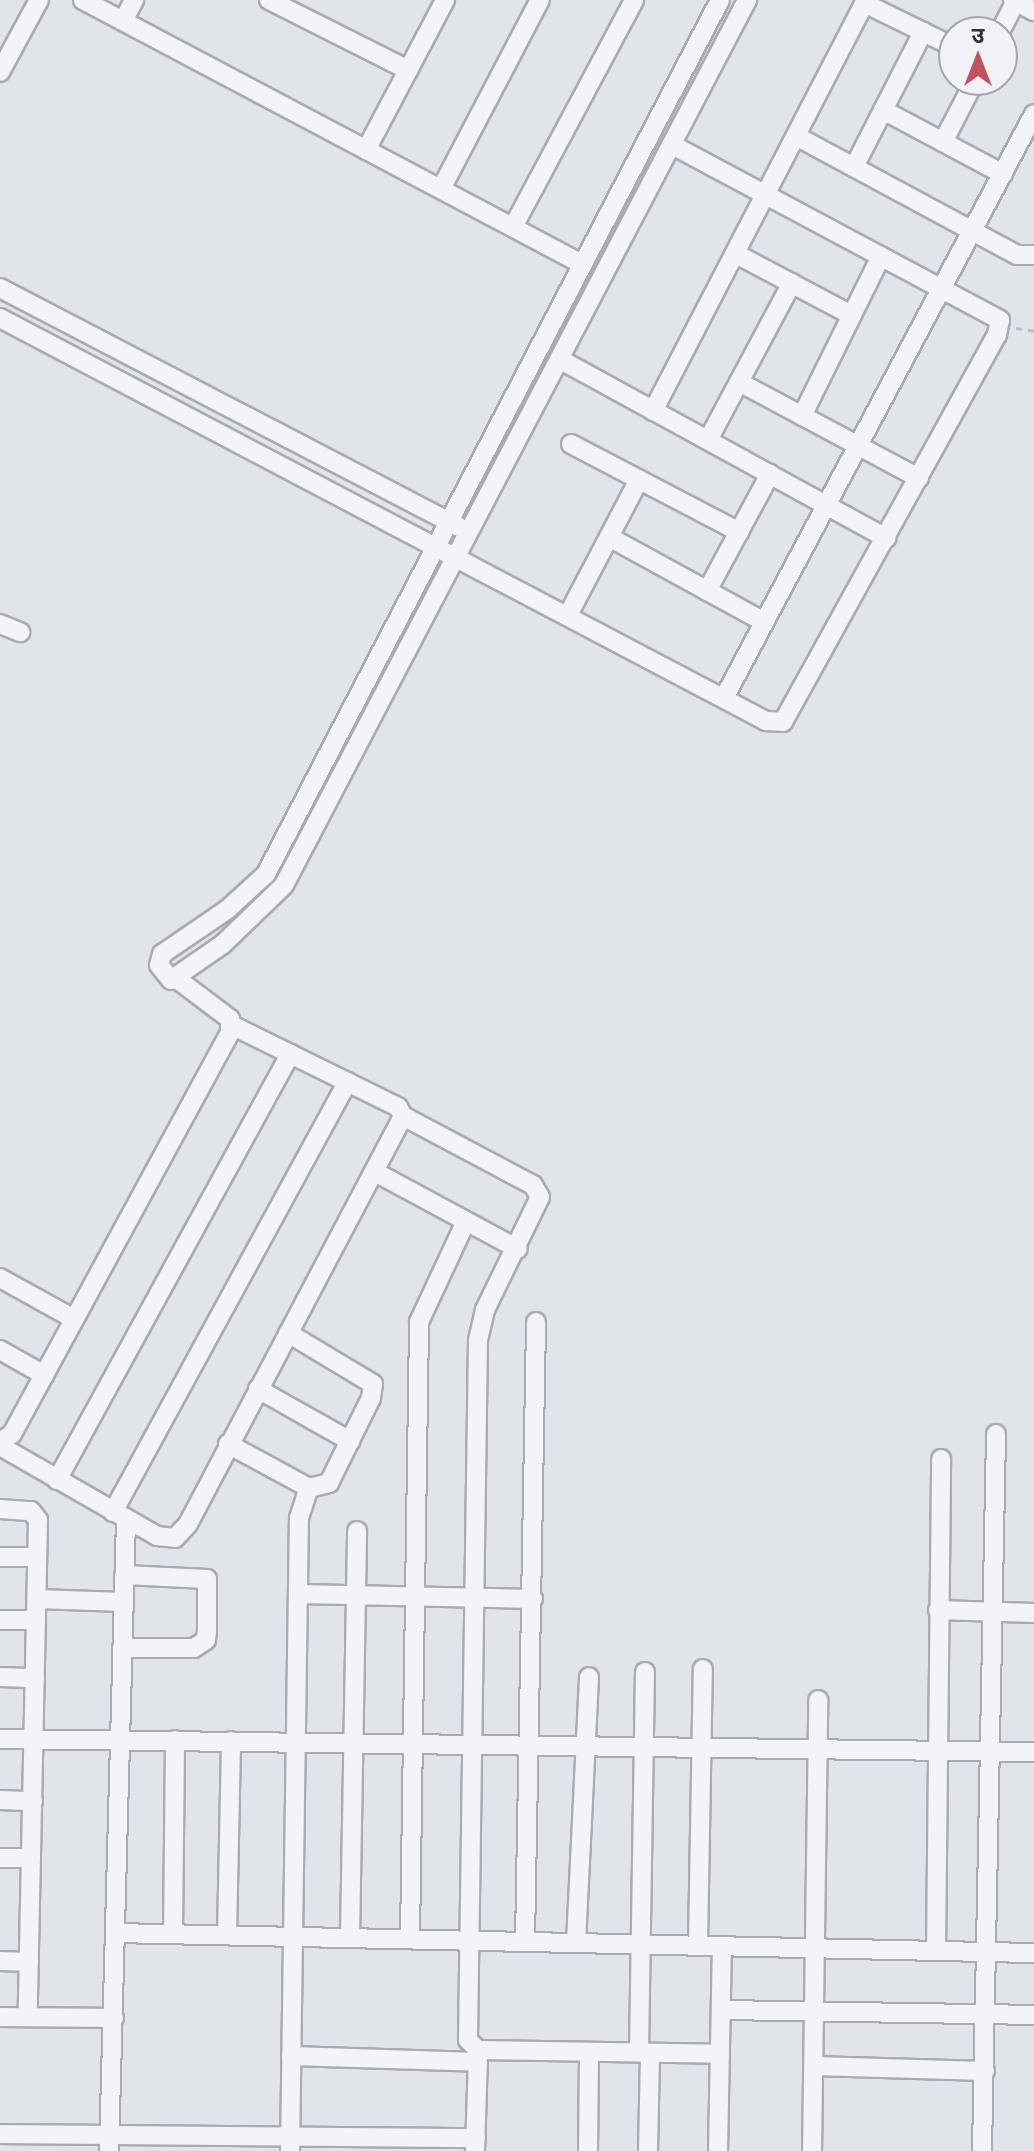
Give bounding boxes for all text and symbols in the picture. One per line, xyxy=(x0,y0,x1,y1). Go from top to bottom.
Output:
north arrow xyxy=(938,16,1018,96)
text: उ xyxy=(972,19,984,49)

